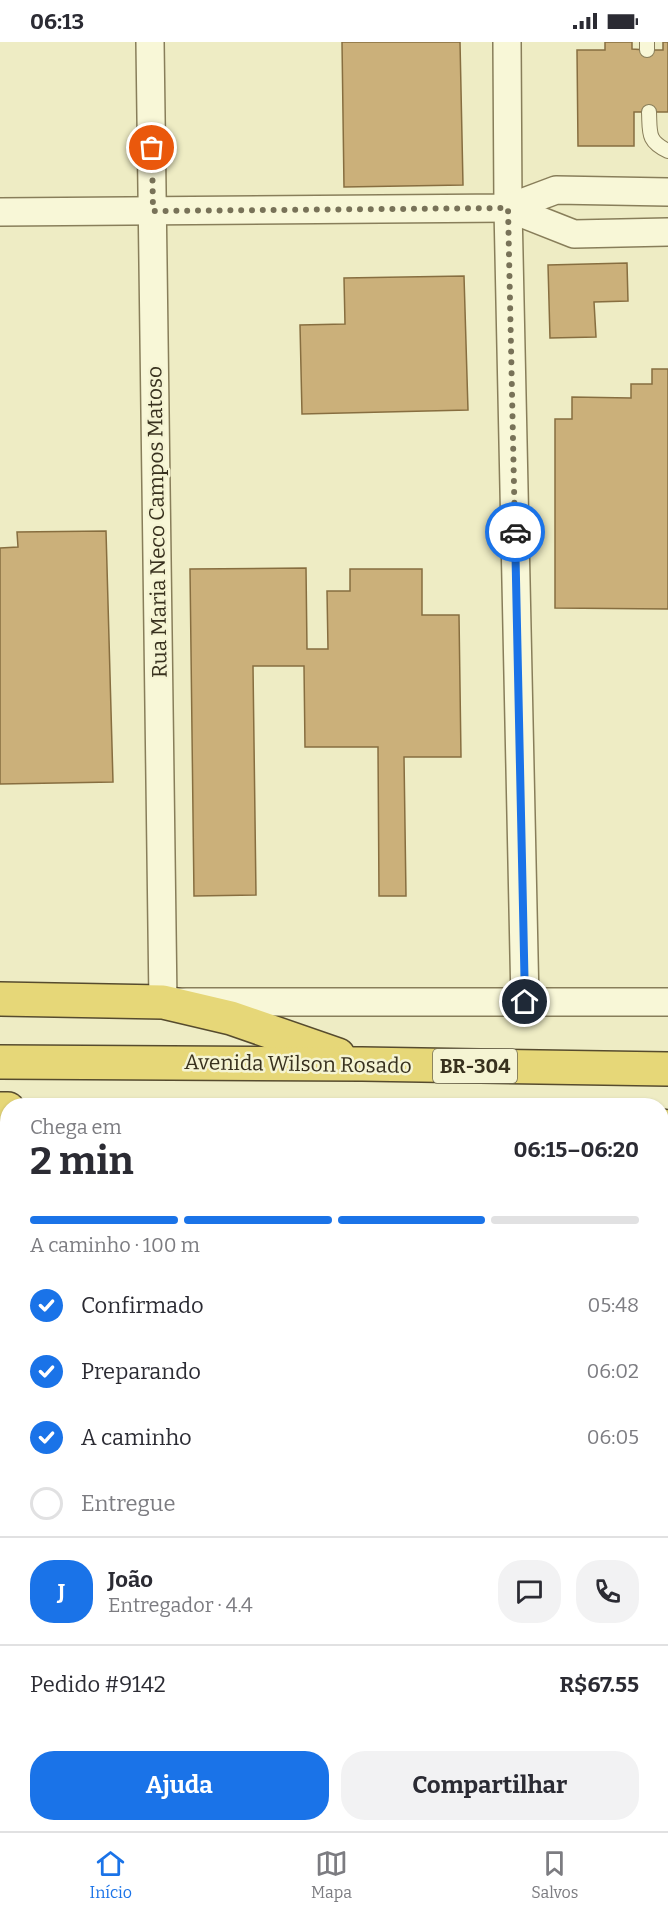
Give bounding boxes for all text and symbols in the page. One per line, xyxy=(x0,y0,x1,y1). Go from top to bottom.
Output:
text: 06:13 xyxy=(30,8,84,35)
pin xyxy=(126,122,177,173)
icon: bag xyxy=(135,131,168,164)
street label: Rua Maria Neco Campos Matoso xyxy=(141,366,173,678)
courier xyxy=(485,502,545,562)
icon: car xyxy=(499,516,532,549)
pin xyxy=(499,976,550,1027)
icon: home xyxy=(508,985,541,1018)
street label: Avenida Wilson Rosado xyxy=(184,1049,412,1079)
road number: BR-304 xyxy=(433,1049,517,1083)
text: Chega em xyxy=(30,1115,122,1139)
text: 06:15–06:20 xyxy=(514,1136,639,1163)
text: 2 min xyxy=(30,1138,134,1184)
text: A caminho · 100 m xyxy=(30,1233,200,1257)
icon: check xyxy=(30,1289,63,1322)
text: Confirmado xyxy=(81,1292,204,1319)
text: 05:48 xyxy=(588,1293,639,1317)
icon: check xyxy=(30,1355,63,1388)
text: Preparando xyxy=(81,1358,201,1385)
text: 06:02 xyxy=(587,1359,639,1383)
icon: check xyxy=(30,1421,63,1454)
text: A caminho xyxy=(81,1424,192,1451)
text: 06:05 xyxy=(587,1425,639,1449)
text: Entregue xyxy=(81,1490,176,1517)
button: chat xyxy=(498,1560,561,1623)
button: phone xyxy=(576,1560,639,1623)
text: João xyxy=(108,1566,153,1593)
text: J xyxy=(58,1578,65,1605)
text: Entregador · 4.4 xyxy=(108,1593,253,1617)
text: Pedido #9142 xyxy=(30,1671,166,1698)
text: R$67.55 xyxy=(559,1671,639,1698)
button: Ajuda xyxy=(30,1751,329,1820)
button: Compartilhar xyxy=(341,1751,639,1820)
tab: Início xyxy=(90,1847,132,1902)
tab: Mapa xyxy=(311,1847,352,1902)
tab: Salvos xyxy=(531,1847,578,1902)

